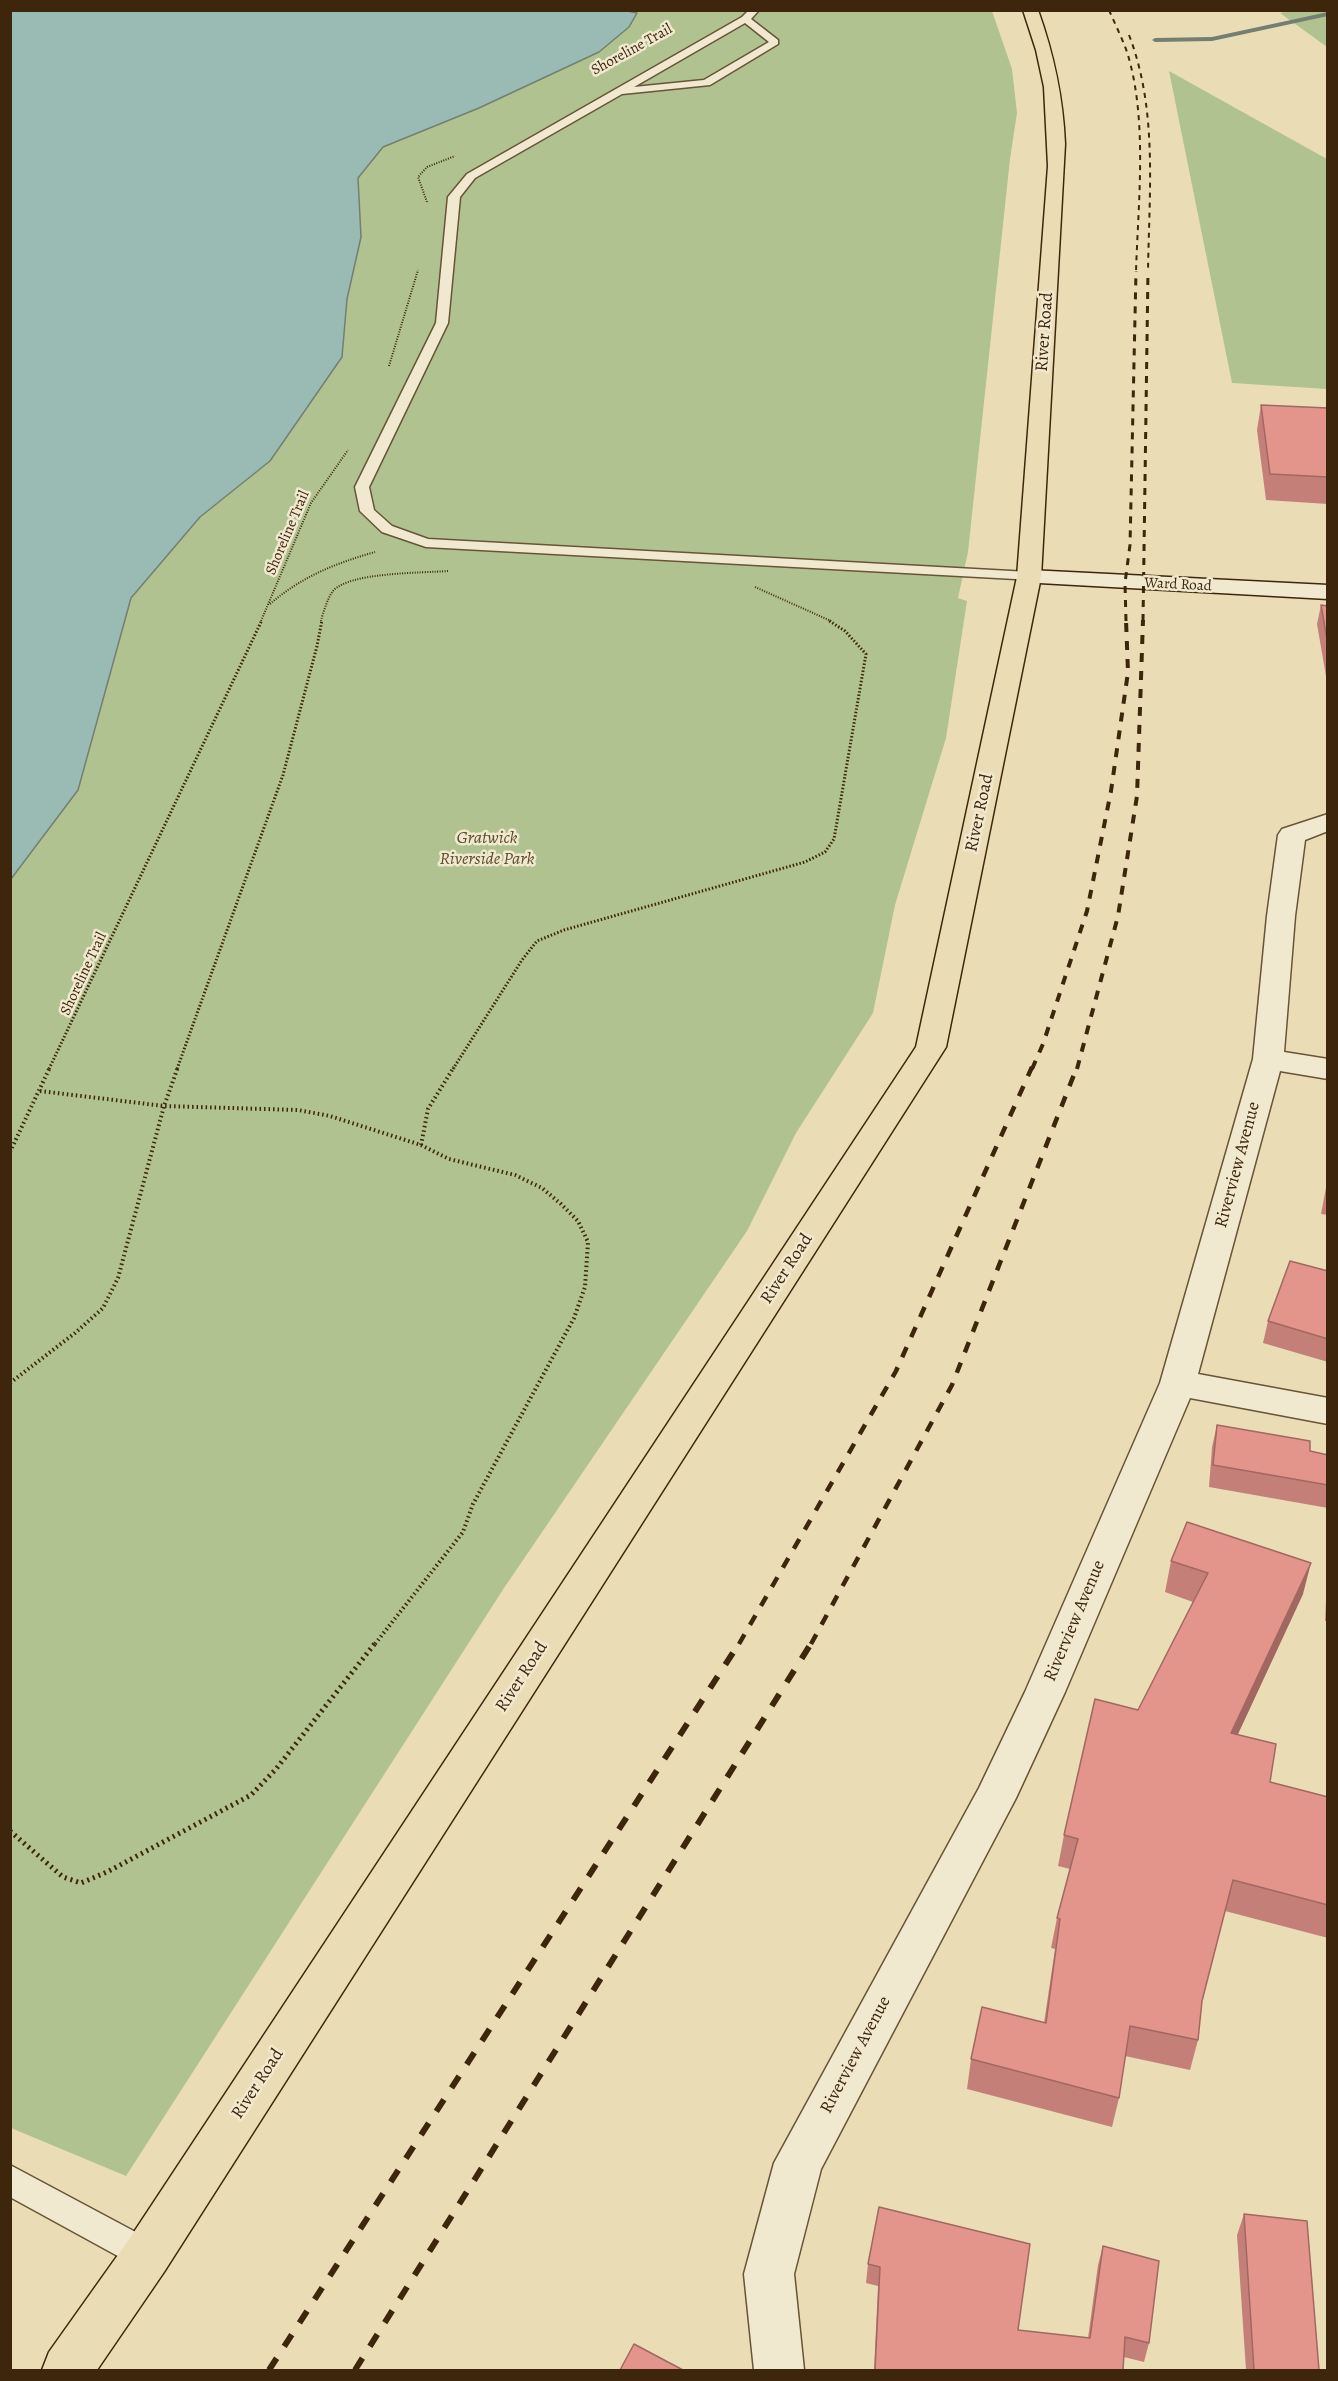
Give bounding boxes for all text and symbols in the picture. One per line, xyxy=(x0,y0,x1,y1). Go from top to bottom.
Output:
street label: Shoreline Trail xyxy=(588,20,676,80)
street label: River Road xyxy=(1031,292,1059,372)
street label: Shoreline Trail xyxy=(262,488,314,578)
street label: Ward Road xyxy=(1144,574,1212,596)
street label: River Road xyxy=(961,772,999,854)
park label: Gratwick Riverside Park xyxy=(439,828,535,870)
street label: Shoreline Trail xyxy=(57,930,111,1018)
street label: Riverview Avenue xyxy=(1211,1099,1265,1231)
street label: River Road xyxy=(756,1230,818,1308)
street label: Riverview Avenue xyxy=(1040,1557,1110,1685)
street label: River Road xyxy=(491,1638,553,1716)
street label: Riverview Avenue xyxy=(816,1993,896,2117)
street label: River Road xyxy=(227,2045,289,2123)

